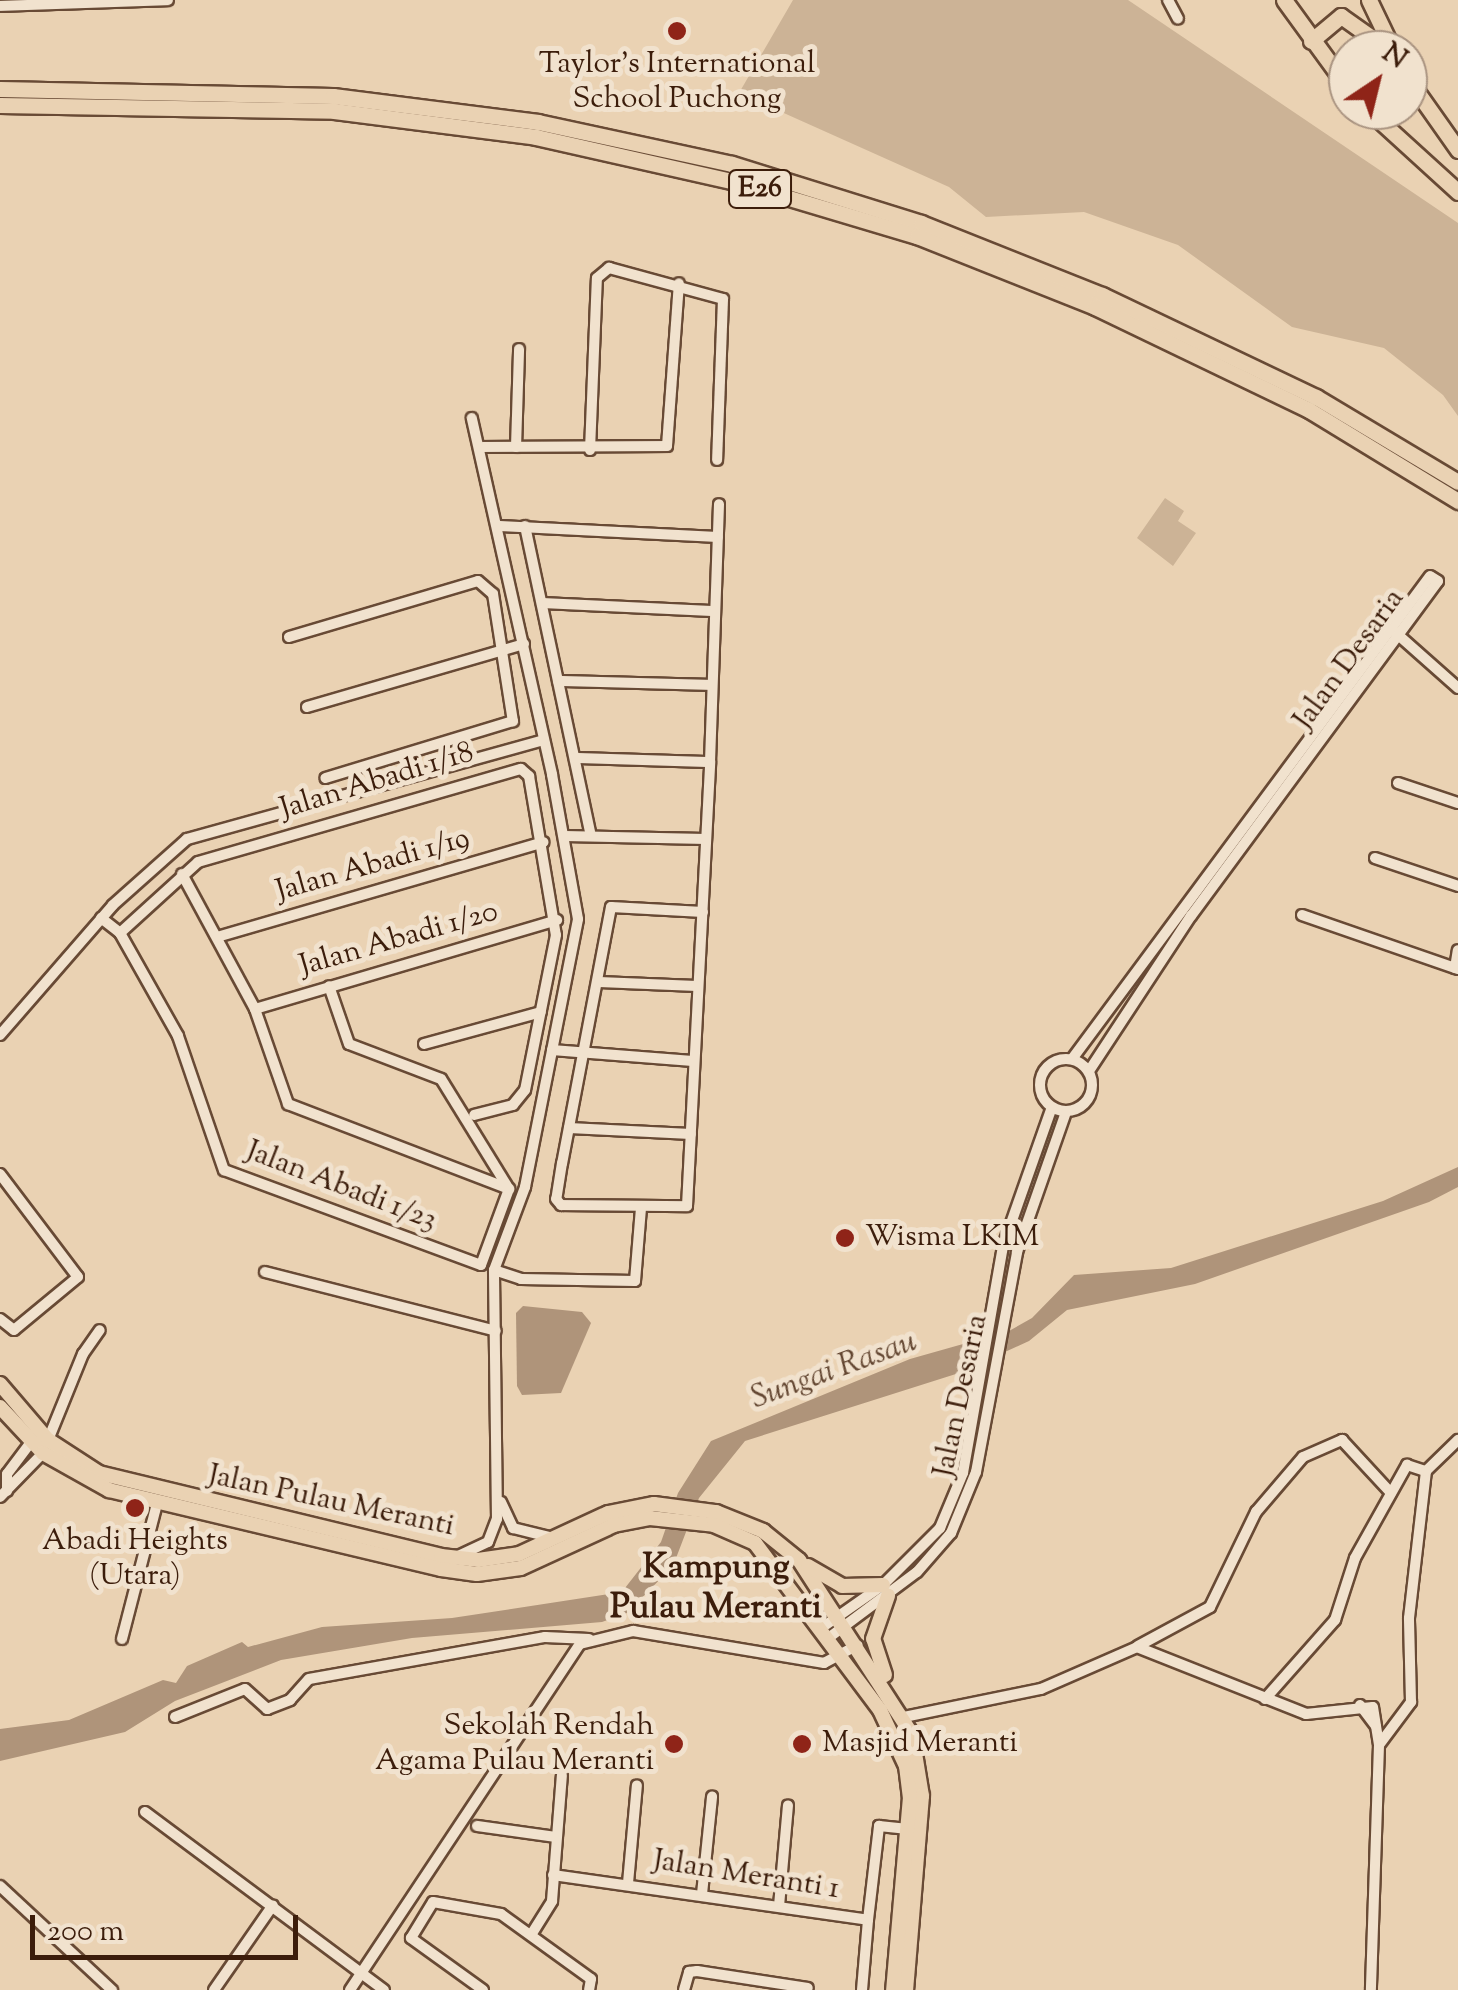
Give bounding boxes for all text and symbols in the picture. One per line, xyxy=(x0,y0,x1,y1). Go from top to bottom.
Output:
marker: Taylor's International School Puchong xyxy=(666,20,688,42)
north arrow xyxy=(1328,30,1428,130)
text: N xyxy=(1373,34,1415,80)
place label: Taylor's International School Puchong xyxy=(539,47,815,118)
road number: E26 xyxy=(728,166,792,212)
street label: Jalan Desaria xyxy=(1287,583,1413,737)
street label: Jalan Abadi 1/18 xyxy=(276,735,478,829)
street label: Jalan Abadi 1/19 xyxy=(272,821,474,911)
street label: Jalan Abadi 1/20 xyxy=(296,894,502,986)
street label: Jalan Abadi 1/23 xyxy=(241,1134,441,1240)
place label: Wisma LKIM xyxy=(865,1220,1039,1256)
marker: Wisma LKIM xyxy=(834,1227,856,1249)
street label: Jalan Desaria xyxy=(927,1311,997,1481)
water label: Sungai Rasau xyxy=(746,1323,922,1419)
street label: Jalan Pulau Meranti xyxy=(205,1458,457,1546)
marker: Abadi Heights (Utara) xyxy=(124,1497,146,1519)
place label: Abadi Heights (Utara) xyxy=(42,1524,228,1594)
district label: Kampung Pulau Meranti xyxy=(610,1548,822,1630)
place label: Sekolah Rendah Agama Pulau Meranti xyxy=(375,1709,654,1780)
place label: Masjid Meranti xyxy=(822,1726,1018,1762)
marker: Sekolah Rendah Agama Pulau Meranti xyxy=(663,1733,685,1755)
marker: Masjid Meranti xyxy=(791,1733,813,1755)
street label: Jalan Meranti 1 xyxy=(650,1844,842,1908)
scale bar xyxy=(35,1895,302,1957)
text: 200 m xyxy=(47,1911,124,1954)

